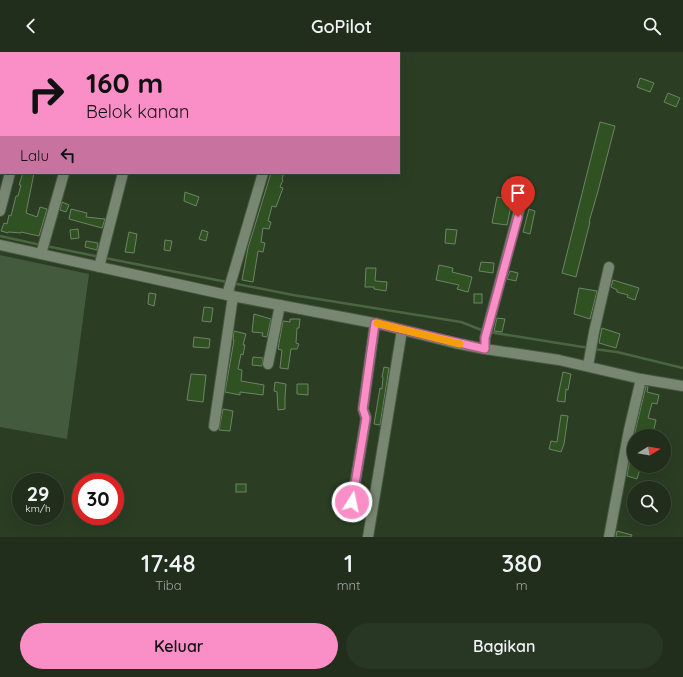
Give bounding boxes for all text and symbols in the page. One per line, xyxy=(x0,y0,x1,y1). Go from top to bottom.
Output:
icon: back xyxy=(20,15,42,37)
text: GoPilot xyxy=(311,15,372,38)
icon: search xyxy=(641,15,663,37)
text: 160 m xyxy=(86,65,163,100)
icon: right xyxy=(20,68,72,120)
text: Belok kanan xyxy=(86,100,189,123)
icon: left xyxy=(57,144,79,166)
text: Lalu xyxy=(20,146,49,165)
pin xyxy=(501,176,535,217)
icon: arrive xyxy=(507,182,529,204)
north arrow xyxy=(627,429,671,473)
map controls xyxy=(627,429,671,525)
speed limit sign: 30 xyxy=(72,473,124,525)
text: 29 xyxy=(27,481,49,506)
position arrow xyxy=(331,481,373,523)
button: search xyxy=(627,481,671,525)
text: km/h xyxy=(25,502,51,515)
text: 17:48 xyxy=(141,548,196,578)
text: 1 xyxy=(344,548,353,578)
text: 380 xyxy=(501,548,542,578)
text: Tiba xyxy=(155,577,182,593)
text: mnt xyxy=(337,577,360,593)
text: m xyxy=(516,577,528,593)
button: Keluar xyxy=(20,623,338,669)
button: Bagikan xyxy=(346,623,663,669)

